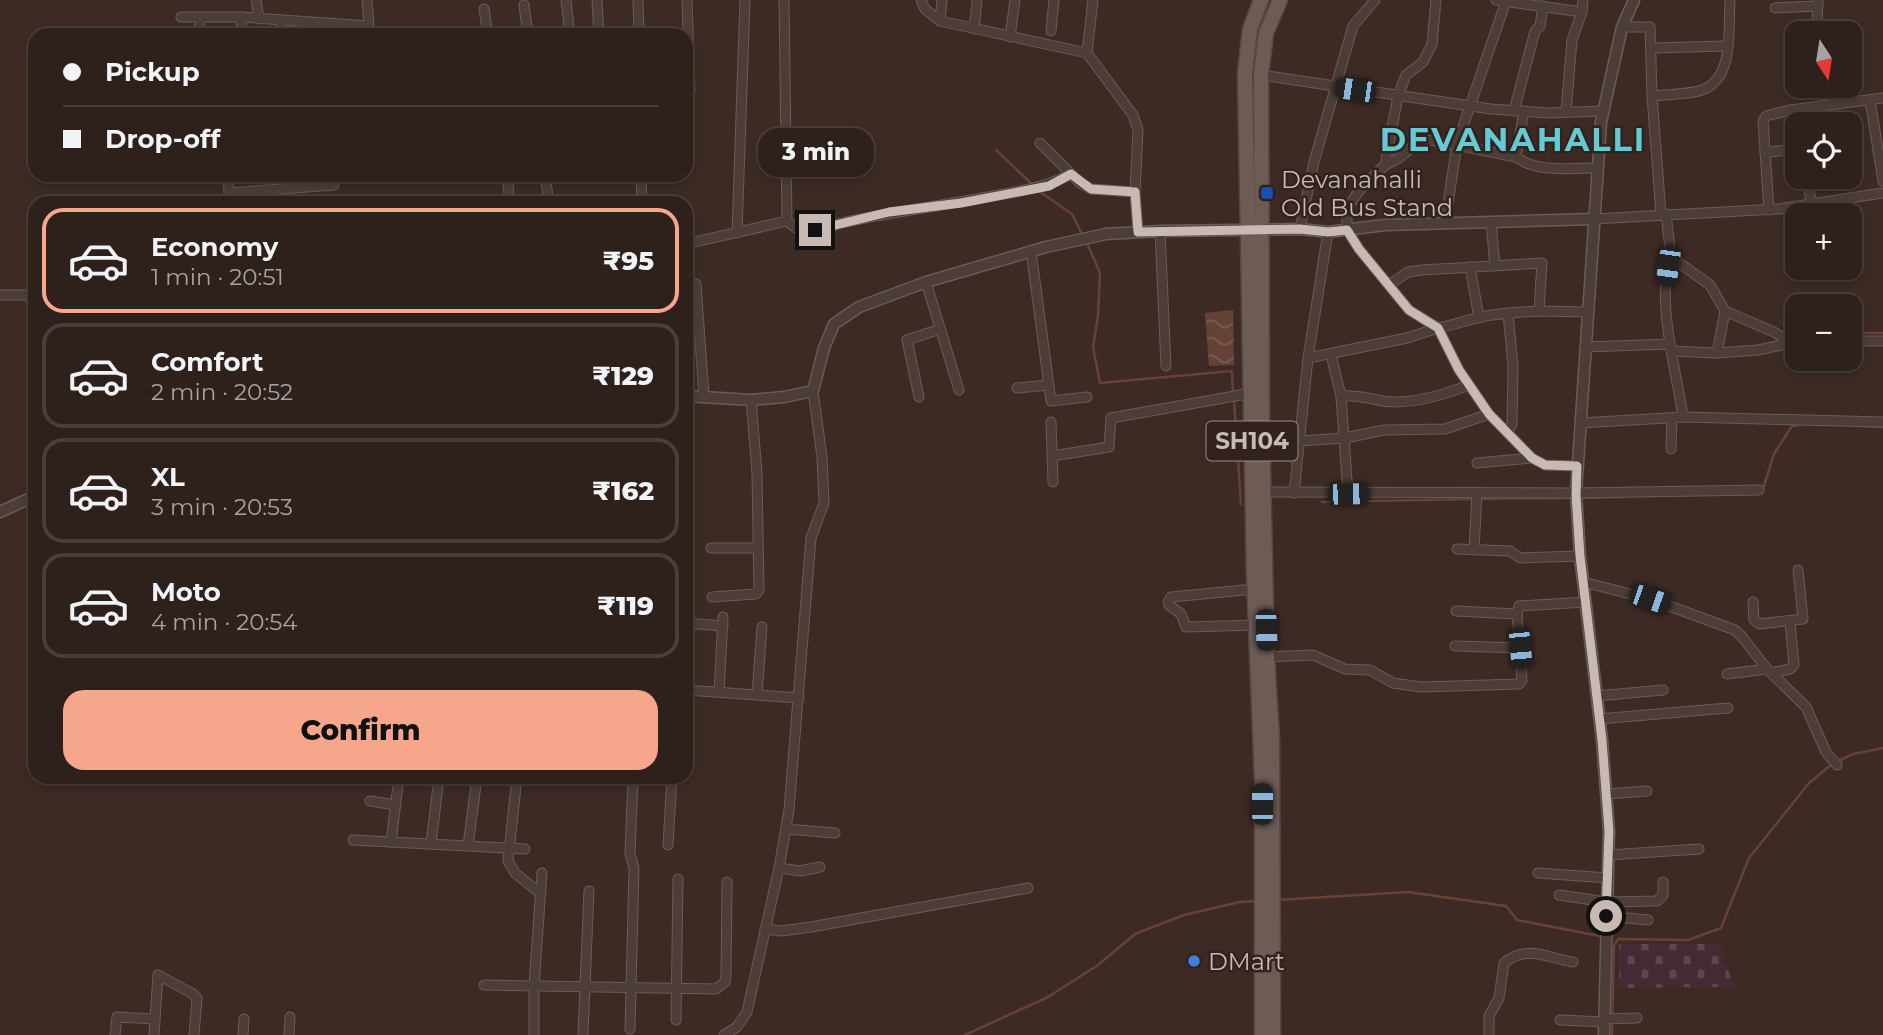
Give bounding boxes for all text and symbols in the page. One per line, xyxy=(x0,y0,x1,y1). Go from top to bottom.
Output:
north arrow xyxy=(1785,21,1862,98)
map controls xyxy=(1785,21,1862,371)
text: Pickup xyxy=(105,56,200,88)
car xyxy=(1333,77,1378,103)
button: locate xyxy=(1785,112,1862,189)
district label: DEVANAHALLI xyxy=(1380,120,1646,159)
text: Drop-off xyxy=(105,123,220,155)
callout: 3 min xyxy=(757,128,873,177)
text: 3 min xyxy=(782,138,850,166)
place label: Devanahalli Old Bus Stand xyxy=(1281,165,1453,222)
marker: Devanahalli Old Bus Stand xyxy=(1259,185,1275,201)
button: + xyxy=(1785,203,1862,280)
route end xyxy=(799,214,831,246)
icon: car xyxy=(67,229,130,292)
text: Economy xyxy=(151,231,278,263)
car xyxy=(1655,244,1682,288)
text: ₹95 xyxy=(602,245,654,277)
text: 1 min · 20:51 xyxy=(151,263,284,291)
button: − xyxy=(1785,294,1862,371)
icon: car xyxy=(67,344,130,407)
text: Comfort xyxy=(151,346,263,378)
text: ₹129 xyxy=(592,360,654,392)
text: 2 min · 20:52 xyxy=(151,378,293,406)
road number: SH104 xyxy=(1206,422,1298,461)
icon: car xyxy=(67,459,130,522)
text: XL xyxy=(151,461,185,493)
text: ₹162 xyxy=(592,475,654,507)
car xyxy=(1327,483,1370,505)
text: 3 min · 20:53 xyxy=(151,493,293,521)
icon: car xyxy=(67,574,130,637)
text: Moto xyxy=(151,576,221,608)
car xyxy=(1627,582,1674,616)
text: ₹119 xyxy=(597,590,654,622)
text: 4 min · 20:54 xyxy=(151,608,298,636)
car xyxy=(1255,609,1278,651)
car xyxy=(1508,626,1533,670)
button: Confirm xyxy=(63,690,658,770)
car xyxy=(1252,783,1273,825)
route start xyxy=(1590,900,1622,932)
place label: DMart xyxy=(1208,947,1285,976)
marker: DMart xyxy=(1186,953,1202,969)

